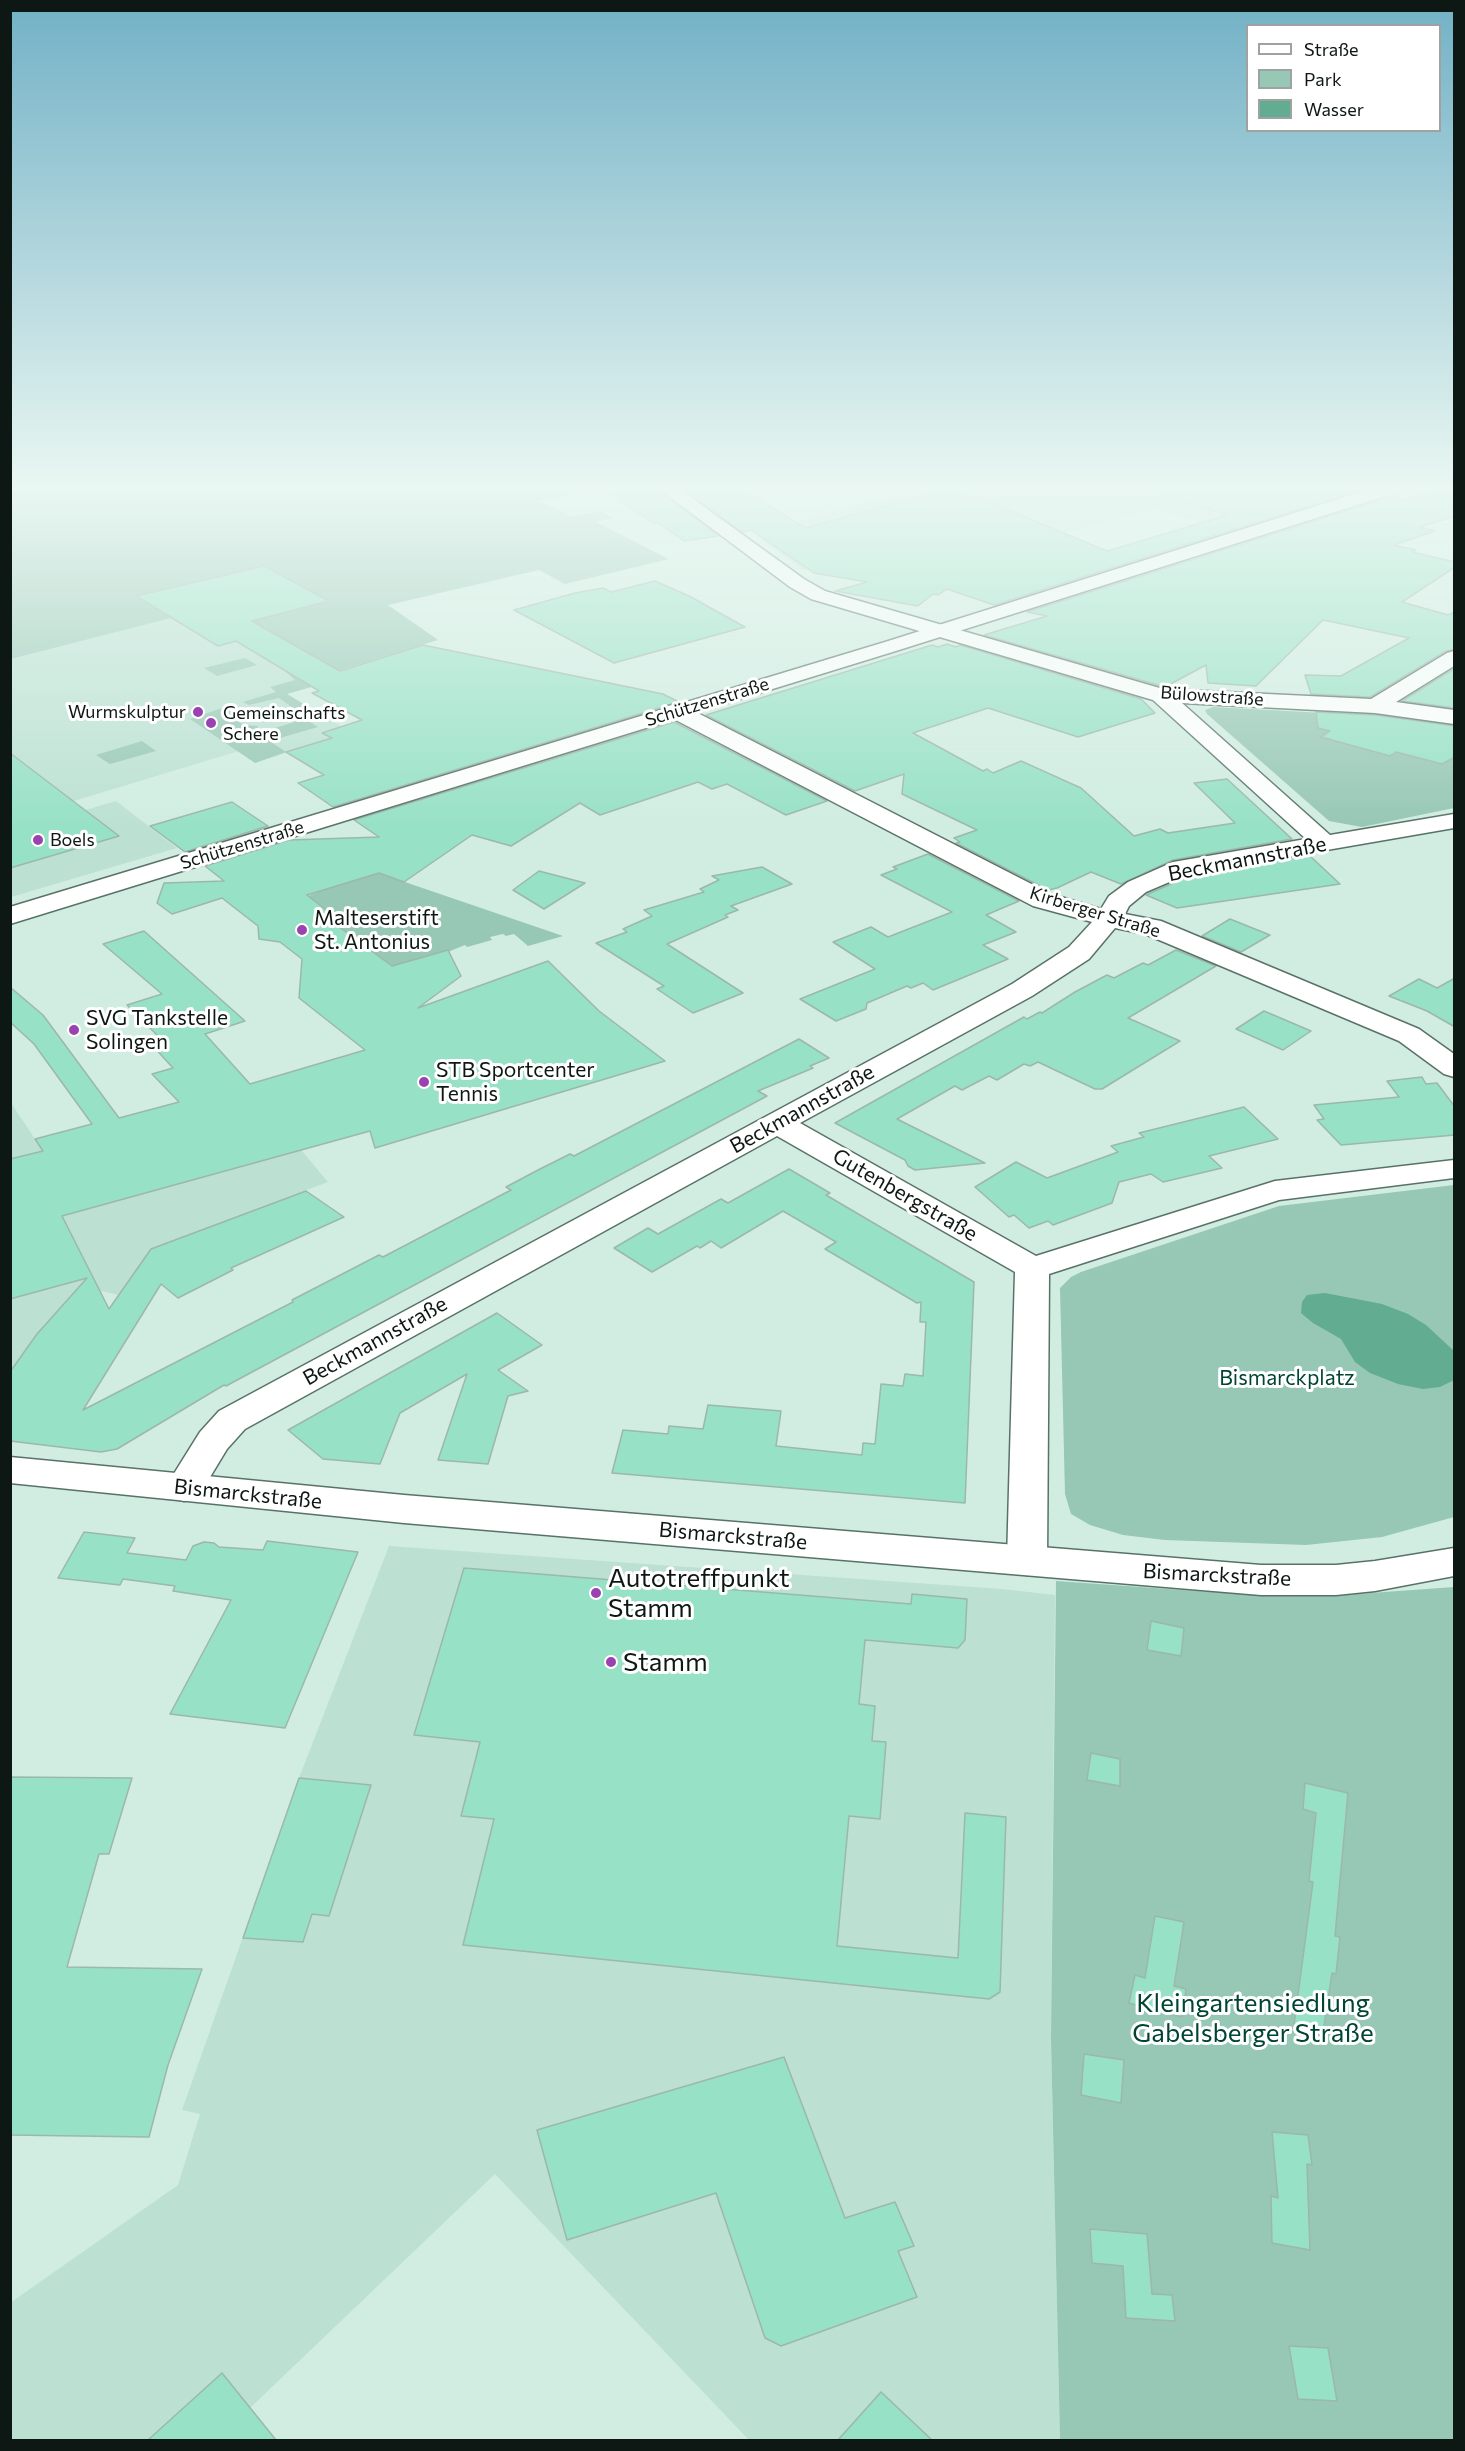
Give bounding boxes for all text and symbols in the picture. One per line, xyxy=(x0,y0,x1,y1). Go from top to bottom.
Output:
legend xyxy=(1246,24,1441,132)
text: Straße xyxy=(1304,38,1359,60)
text: Park xyxy=(1304,68,1342,90)
text: Wasser xyxy=(1304,98,1364,120)
street label: Schützenstraße xyxy=(643,673,771,731)
street label: Bülowstraße xyxy=(1160,682,1264,710)
place label: Wurmskulptur xyxy=(68,701,186,723)
place label: Gemeinschafts Schere xyxy=(223,702,345,744)
marker: Wurmskulptur xyxy=(191,705,205,719)
marker: Gemeinschafts Schere xyxy=(204,716,218,730)
street label: Schützenstraße xyxy=(178,816,306,874)
place label: Boels xyxy=(50,829,95,851)
street label: Beckmannstraße xyxy=(1166,831,1328,887)
marker: Boels xyxy=(31,833,45,847)
street label: Kirberger Straße xyxy=(1027,882,1163,942)
place label: Malteserstift St. Antonius xyxy=(314,905,439,955)
marker: Malteserstift St. Antonius xyxy=(295,923,309,937)
place label: SVG Tankstelle Solingen xyxy=(86,1005,228,1055)
marker: SVG Tankstelle Solingen xyxy=(67,1023,81,1037)
place label: STB Sportcenter Tennis xyxy=(436,1057,595,1107)
street label: Beckmannstraße xyxy=(726,1059,878,1159)
marker: STB Sportcenter Tennis xyxy=(417,1075,431,1089)
street label: Gutenbergstraße xyxy=(828,1143,982,1247)
street label: Beckmannstraße xyxy=(299,1291,451,1391)
park label: Bismarckplatz xyxy=(1219,1365,1355,1391)
street label: Bismarckstraße xyxy=(173,1474,323,1514)
street label: Bismarckstraße xyxy=(658,1517,808,1555)
street label: Bismarckstraße xyxy=(1142,1559,1292,1591)
place label: Autotreffpunkt Stamm xyxy=(608,1562,790,1624)
marker: Autotreffpunkt Stamm xyxy=(589,1586,603,1600)
place label: Stamm xyxy=(623,1646,708,1678)
marker: Stamm xyxy=(604,1655,618,1669)
park label: Kleingartensiedlung Gabelsberger Straße xyxy=(1132,1987,1374,2048)

